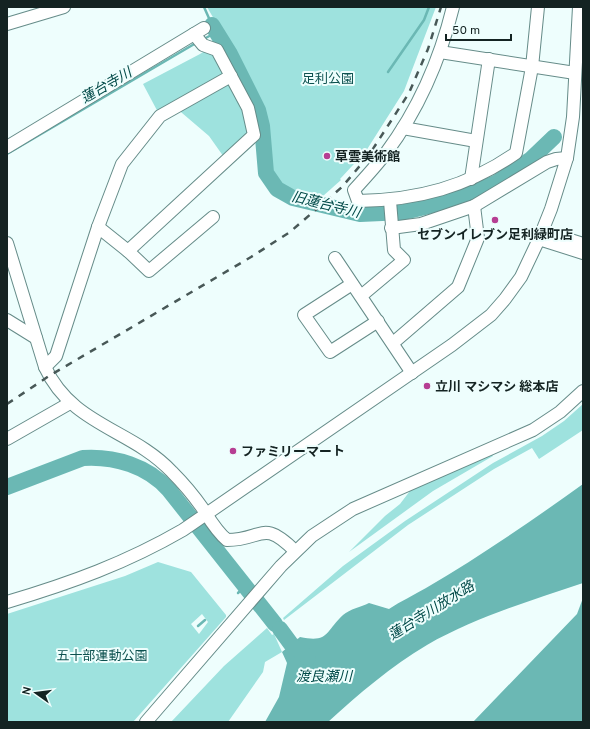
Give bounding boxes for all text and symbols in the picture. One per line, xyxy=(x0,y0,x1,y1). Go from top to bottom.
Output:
scale bar xyxy=(446,16,511,42)
text: 50 m xyxy=(452,23,480,39)
water label: 蓮台寺川 xyxy=(78,64,137,108)
park label: 足利公園 xyxy=(302,72,354,88)
place label: 草雲美術館 xyxy=(335,149,400,166)
marker: 草雲美術館 xyxy=(322,151,332,161)
water label: 旧蓮台寺川 xyxy=(290,189,364,223)
marker: セブンイレブン足利緑町店 xyxy=(490,215,500,225)
place label: セブンイレブン足利緑町店 xyxy=(417,227,573,244)
place label: 立川 マシマシ 総本店 xyxy=(435,379,559,396)
marker: 立川 マシマシ 総本店 xyxy=(422,381,432,391)
place label: ファミリーマート xyxy=(241,445,345,461)
marker: ファミリーマート xyxy=(228,446,238,456)
water label: 蓮台寺川放水路 xyxy=(386,578,479,644)
park label: 五十部運動公園 xyxy=(56,649,148,665)
water label: 渡良瀬川 xyxy=(296,669,354,686)
north arrow xyxy=(16,673,56,713)
text: N xyxy=(20,685,35,696)

